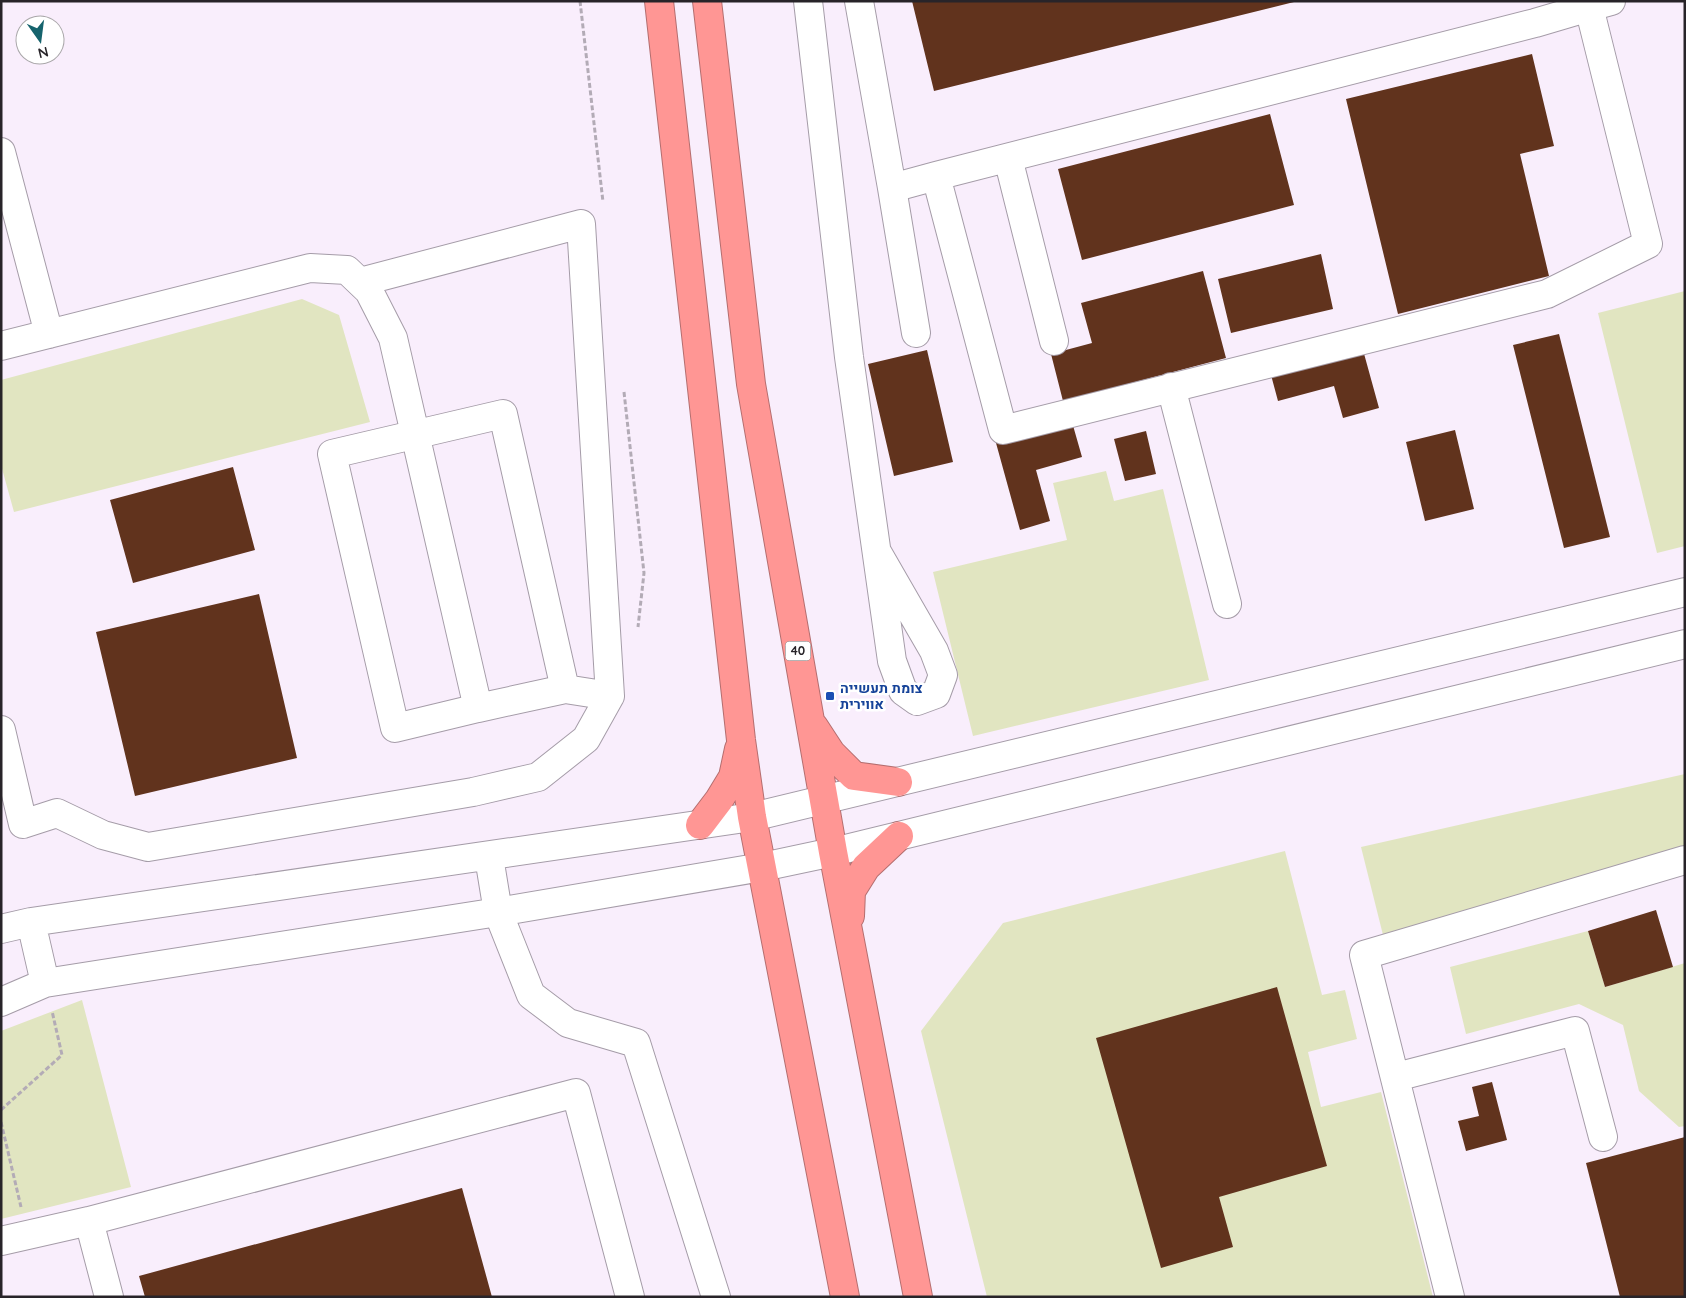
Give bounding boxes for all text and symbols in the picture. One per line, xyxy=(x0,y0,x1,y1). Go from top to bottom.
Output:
north arrow xyxy=(15,15,65,65)
text: N xyxy=(36,43,50,63)
road number: 40 xyxy=(786,641,810,660)
place label: צומת תעשייה אווירית xyxy=(840,679,923,713)
marker: צומת תעשייה אווירית xyxy=(824,690,836,702)

